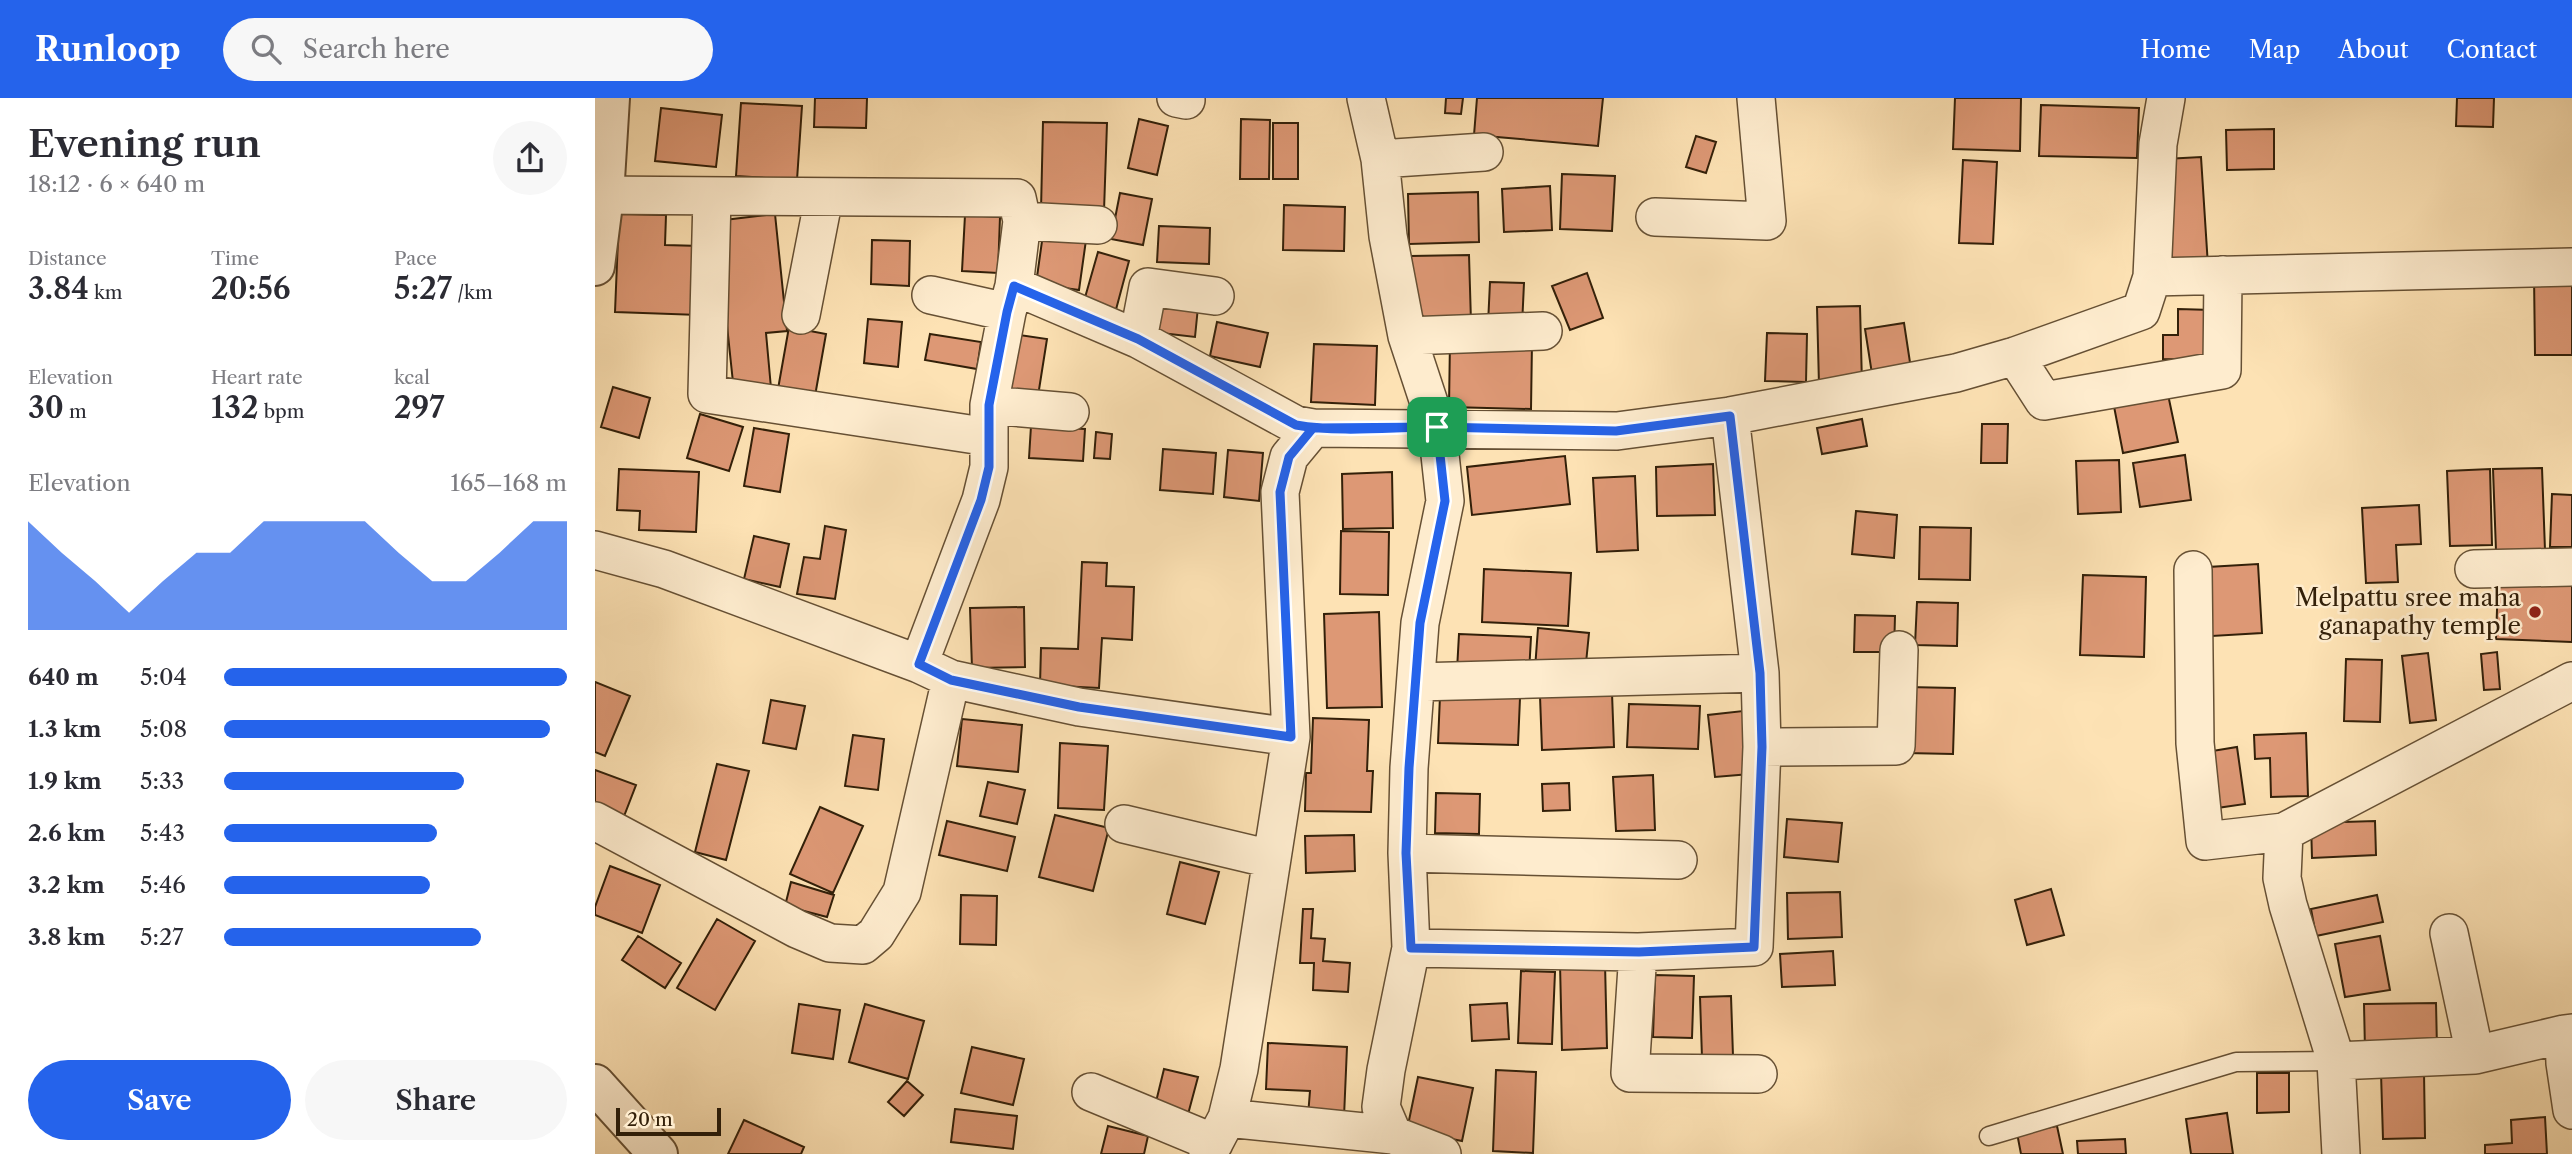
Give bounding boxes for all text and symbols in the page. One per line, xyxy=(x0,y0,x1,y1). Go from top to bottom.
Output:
search box xyxy=(223,18,713,81)
text: Runloop xyxy=(35,29,181,70)
icon: search xyxy=(247,30,285,68)
text: Search here xyxy=(303,33,450,65)
text: Home xyxy=(2140,35,2211,64)
text: Map xyxy=(2249,35,2300,64)
text: About xyxy=(2338,35,2409,64)
text: Contact xyxy=(2447,35,2537,64)
text: Evening run xyxy=(28,120,261,167)
button: share xyxy=(493,121,567,195)
text: 18:12 · 6 × 640 m xyxy=(28,170,205,198)
text: Distance xyxy=(28,247,107,270)
text: Time xyxy=(211,247,259,270)
text: Pace xyxy=(394,247,437,270)
text: 3.84 xyxy=(28,270,89,307)
text: 20:56 xyxy=(211,270,291,307)
text: 5:27 xyxy=(394,270,452,307)
text: km xyxy=(89,281,123,304)
text: /km xyxy=(452,281,493,304)
text: Elevation xyxy=(28,366,113,389)
text: Heart rate xyxy=(211,366,303,389)
text: kcal xyxy=(394,366,430,389)
text: 30 xyxy=(28,389,64,426)
text: 132 xyxy=(211,389,259,426)
text: 297 xyxy=(394,389,445,426)
pin xyxy=(1407,397,1467,457)
text: m xyxy=(64,400,87,423)
text: bpm xyxy=(259,400,305,423)
icon: arrive xyxy=(1418,408,1456,446)
text: Elevation xyxy=(28,469,131,497)
text: 165–168 m xyxy=(450,469,567,497)
place label: Melpattu sree maha ganapathy temple xyxy=(2295,583,2521,640)
marker: Melpattu sree maha ganapathy temple xyxy=(2527,604,2543,620)
text: 640 m xyxy=(28,663,99,691)
text: 5:04 xyxy=(140,663,187,691)
text: 1.3 km xyxy=(28,715,102,743)
text: 5:08 xyxy=(140,715,187,743)
text: 1.9 km xyxy=(28,767,102,795)
text: 5:33 xyxy=(140,767,184,795)
text: 2.6 km xyxy=(28,819,106,847)
text: 5:43 xyxy=(140,819,185,847)
text: 3.2 km xyxy=(28,871,105,899)
text: 5:46 xyxy=(140,871,186,899)
text: 3.8 km xyxy=(28,923,105,951)
text: 5:27 xyxy=(140,923,184,951)
button: Save xyxy=(28,1060,291,1140)
button: Share xyxy=(305,1060,567,1140)
scale bar xyxy=(616,1105,721,1137)
text: 20 m xyxy=(627,1108,673,1131)

